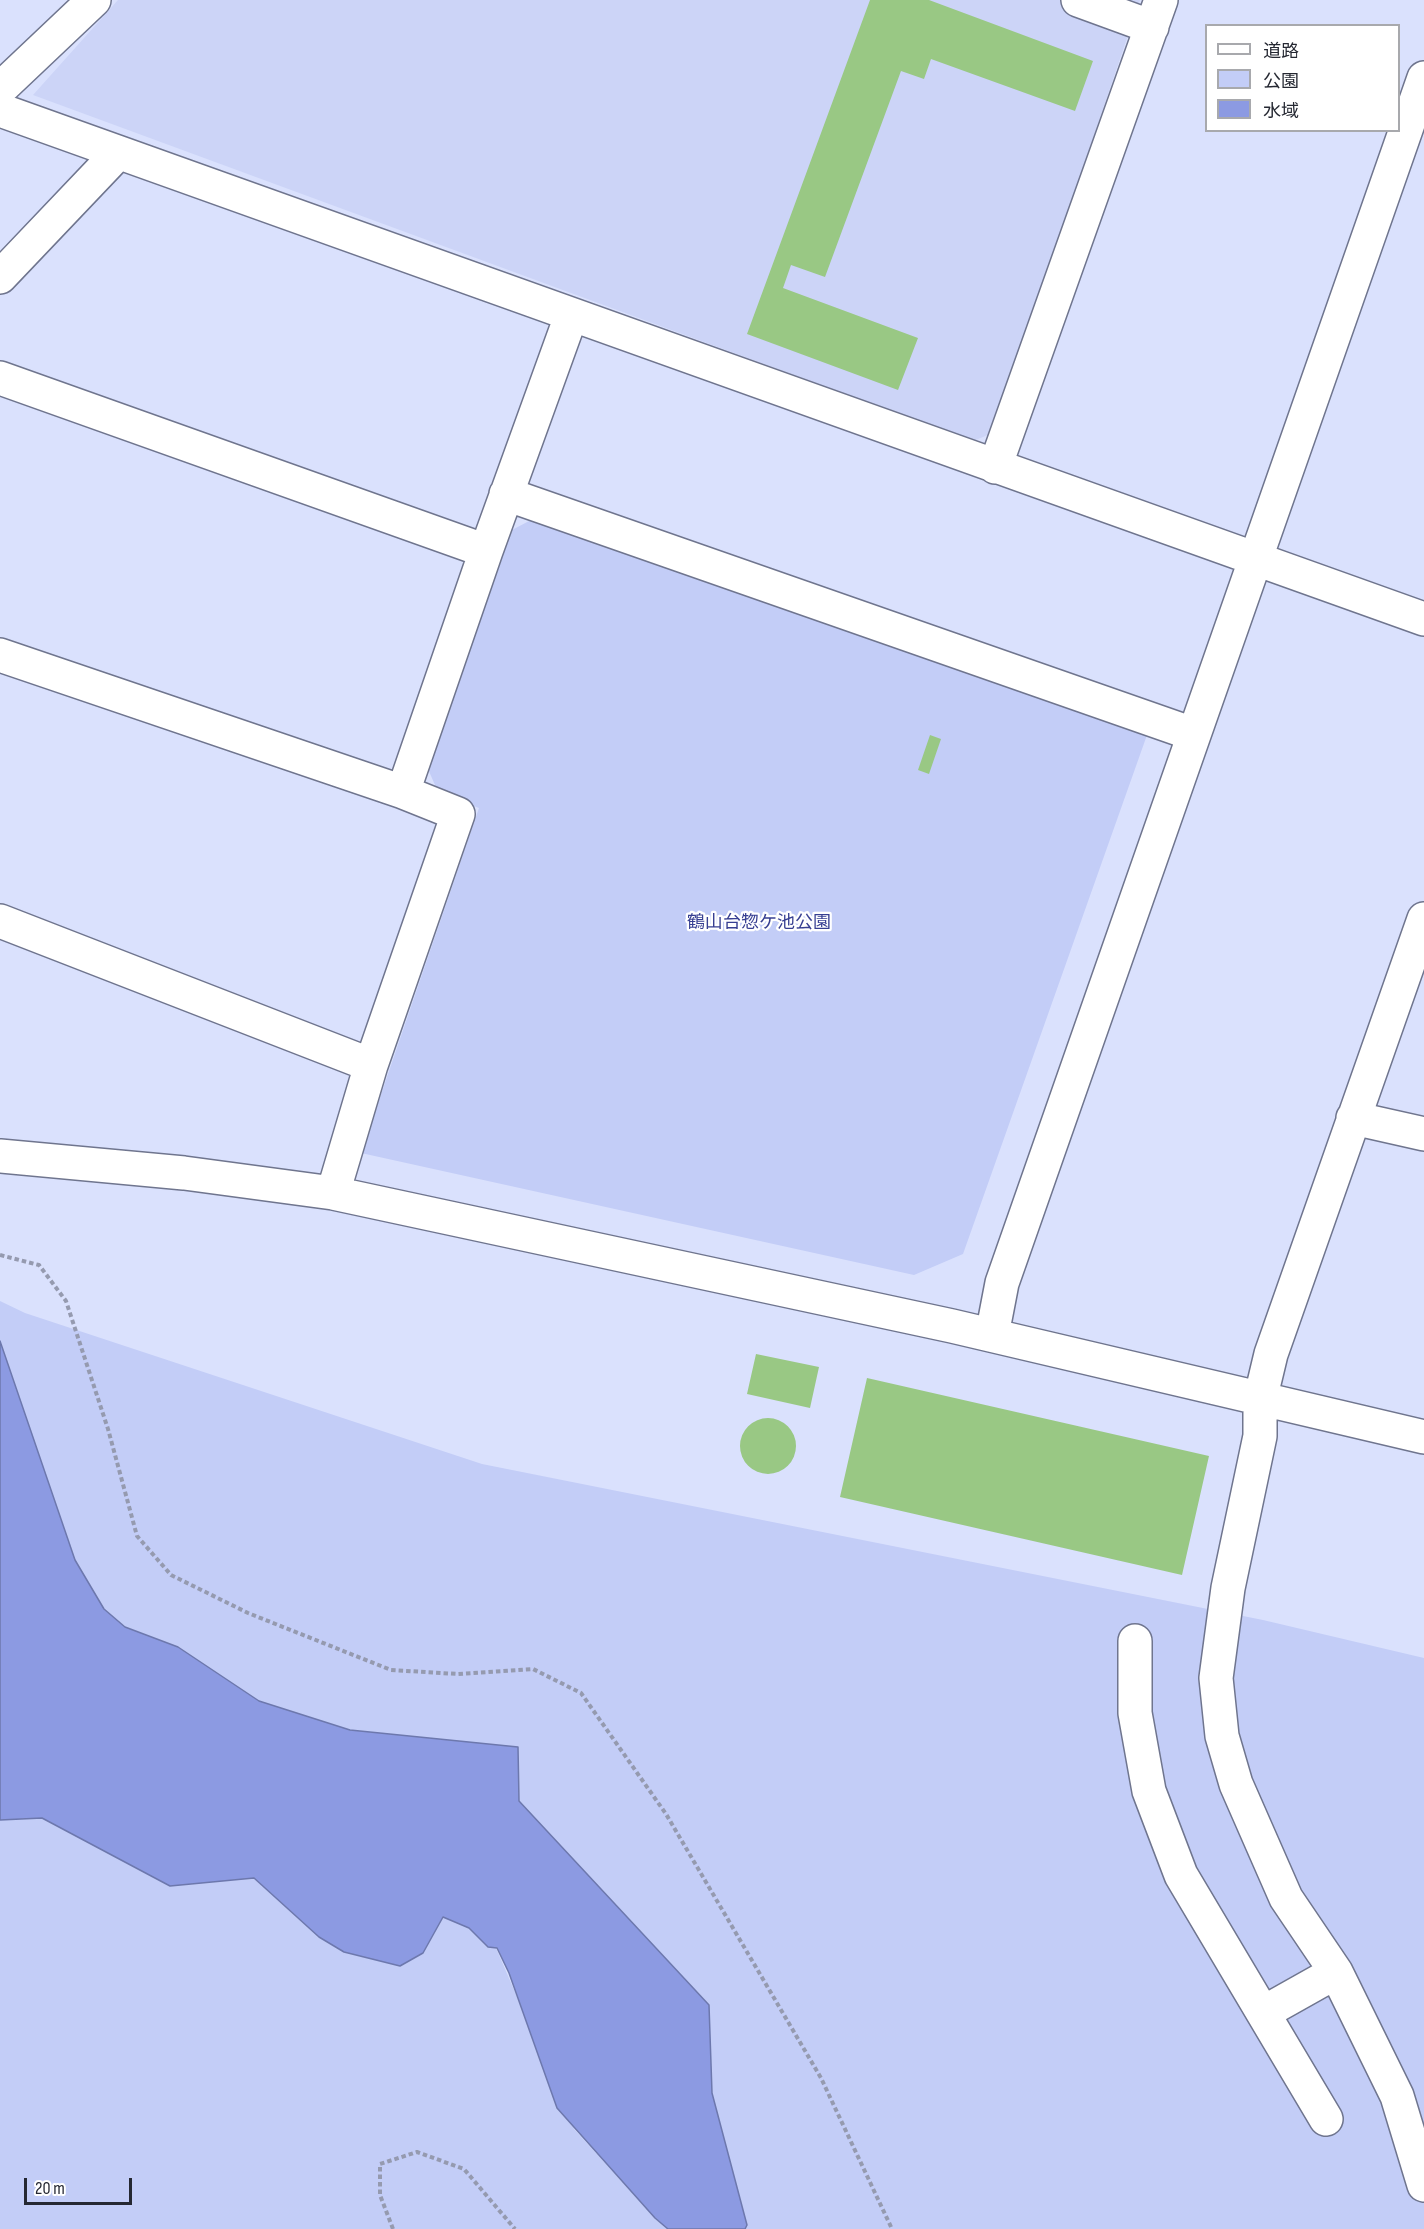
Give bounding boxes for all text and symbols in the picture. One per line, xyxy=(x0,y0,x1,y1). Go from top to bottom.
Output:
legend xyxy=(1205,24,1400,132)
text: 道路 xyxy=(1263,41,1299,62)
text: 公園 xyxy=(1263,71,1299,92)
text: 水域 xyxy=(1263,101,1299,122)
park label: 鶴山台惣ケ池公園 xyxy=(687,912,831,934)
scale bar xyxy=(27,2166,135,2204)
text: 20 m xyxy=(35,2178,65,2199)

